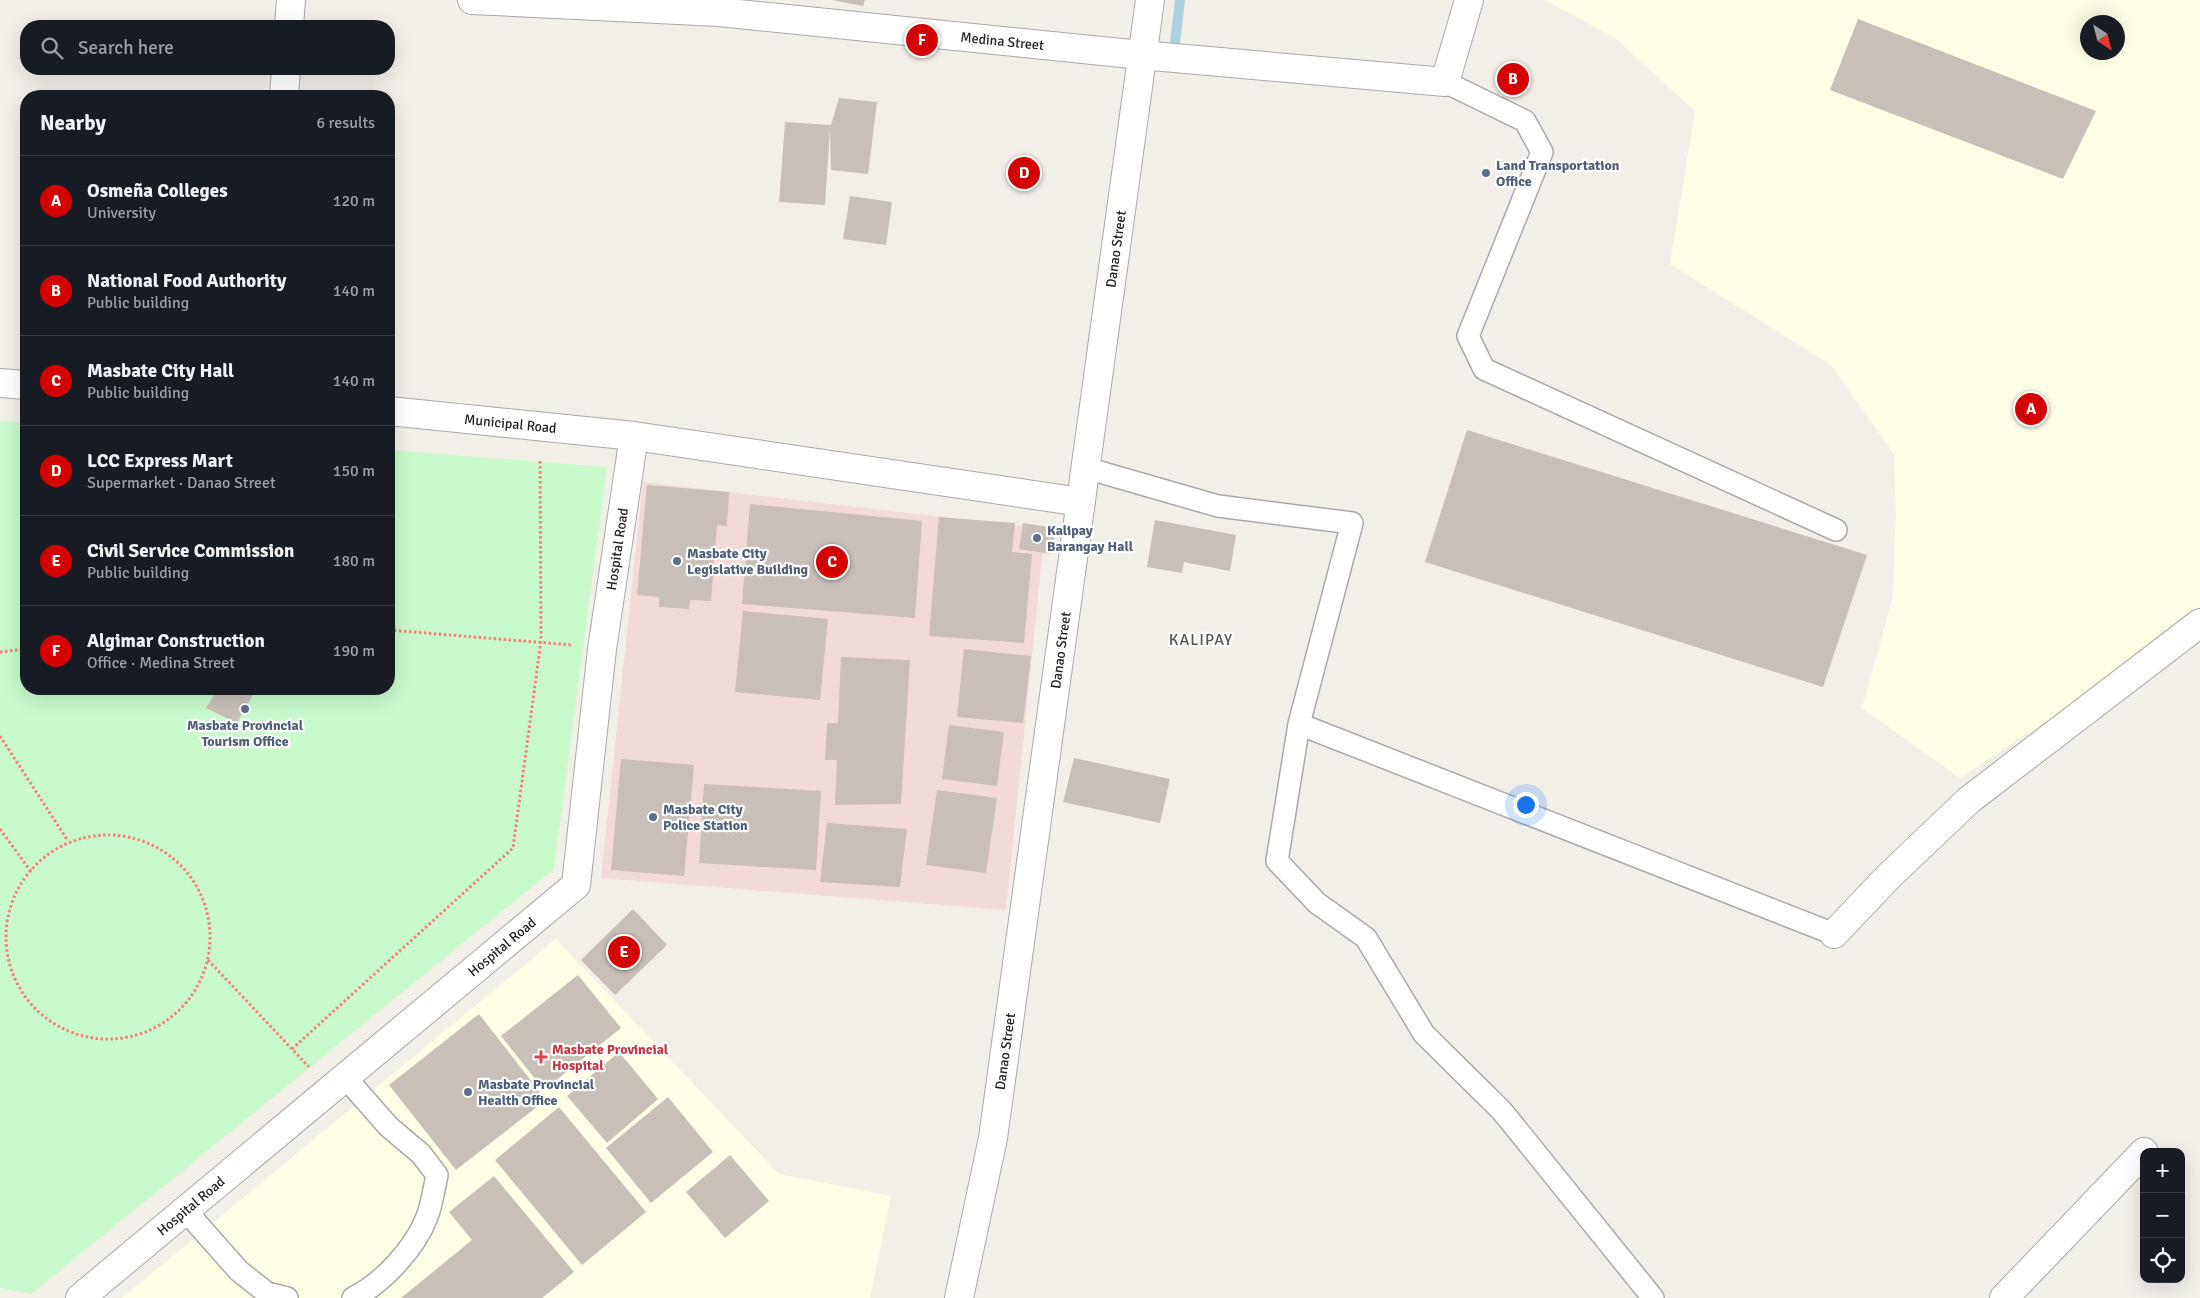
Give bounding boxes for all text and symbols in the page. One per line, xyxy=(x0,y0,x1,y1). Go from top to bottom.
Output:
north arrow xyxy=(2080,15,2125,60)
search box xyxy=(20,20,395,75)
pin: F xyxy=(906,21,938,59)
street label: Medina Street xyxy=(960,29,1045,54)
icon: search xyxy=(38,34,66,62)
text: Search here xyxy=(78,36,174,60)
pin: B xyxy=(1497,60,1529,98)
text: Nearby xyxy=(40,110,106,136)
text: 6 results xyxy=(316,113,375,133)
pin: D xyxy=(1008,154,1040,192)
place label: Land Transportation Office xyxy=(1496,157,1620,190)
marker: Land Transportation Office xyxy=(1480,167,1492,179)
text: Osmeña Colleges xyxy=(87,179,228,203)
text: A xyxy=(51,191,61,211)
text: 120 m xyxy=(333,191,375,211)
text: University xyxy=(87,203,156,223)
street label: Danao Street xyxy=(1102,209,1130,289)
text: National Food Authority xyxy=(87,269,286,293)
text: B xyxy=(51,281,61,301)
text: 140 m xyxy=(333,281,375,301)
text: Public building xyxy=(87,293,189,313)
text: Masbate City Hall xyxy=(87,359,234,383)
text: C xyxy=(51,371,61,391)
text: 140 m xyxy=(333,371,375,391)
text: Public building xyxy=(87,383,189,403)
pin: A xyxy=(2015,390,2047,428)
street label: Municipal Road xyxy=(463,411,557,437)
text: LCC Express Mart xyxy=(87,449,233,473)
text: D xyxy=(51,461,61,481)
text: 150 m xyxy=(333,461,375,481)
text: Supermarket · Danao Street xyxy=(87,473,276,493)
street label: Hospital Road xyxy=(603,507,632,591)
place label: Kalipay Barangay Hall xyxy=(1047,522,1134,555)
marker: Kalipay Barangay Hall xyxy=(1031,532,1043,544)
text: Civil Service Commission xyxy=(87,539,294,563)
pin: C xyxy=(816,543,848,581)
place label: Masbate City Legislative Building xyxy=(687,545,809,578)
text: E xyxy=(51,551,61,571)
text: 180 m xyxy=(333,551,375,571)
marker: Masbate City Legislative Building xyxy=(671,555,683,567)
text: Public building xyxy=(87,563,189,583)
street label: Danao Street xyxy=(1047,611,1075,690)
text: Algimar Construction xyxy=(87,629,265,653)
district label: KALIPAY xyxy=(1169,630,1233,650)
text: F xyxy=(52,641,60,661)
text: 190 m xyxy=(333,641,375,661)
text: Office · Medina Street xyxy=(87,653,235,673)
marker: Masbate Provincial Tourism Office xyxy=(239,703,251,715)
place label: Masbate Provincial Tourism Office xyxy=(187,717,304,750)
your location xyxy=(1513,792,1539,818)
place label: Masbate City Police Station xyxy=(663,801,748,834)
marker: Masbate City Police Station xyxy=(647,811,659,823)
street label: Hospital Road xyxy=(465,914,540,980)
pin: E xyxy=(608,933,640,971)
street label: Danao Street xyxy=(992,1012,1019,1091)
place label: Masbate Provincial Hospital xyxy=(552,1041,669,1074)
marker: Masbate Provincial Hospital xyxy=(534,1050,548,1064)
place label: Masbate Provincial Health Office xyxy=(478,1076,595,1109)
marker: Masbate Provincial Health Office xyxy=(462,1086,474,1098)
map controls xyxy=(2140,1148,2185,1283)
button: + xyxy=(2140,1148,2185,1193)
street label: Hospital Road xyxy=(154,1173,228,1239)
button: − xyxy=(2140,1193,2185,1238)
button: locate xyxy=(2140,1238,2185,1283)

